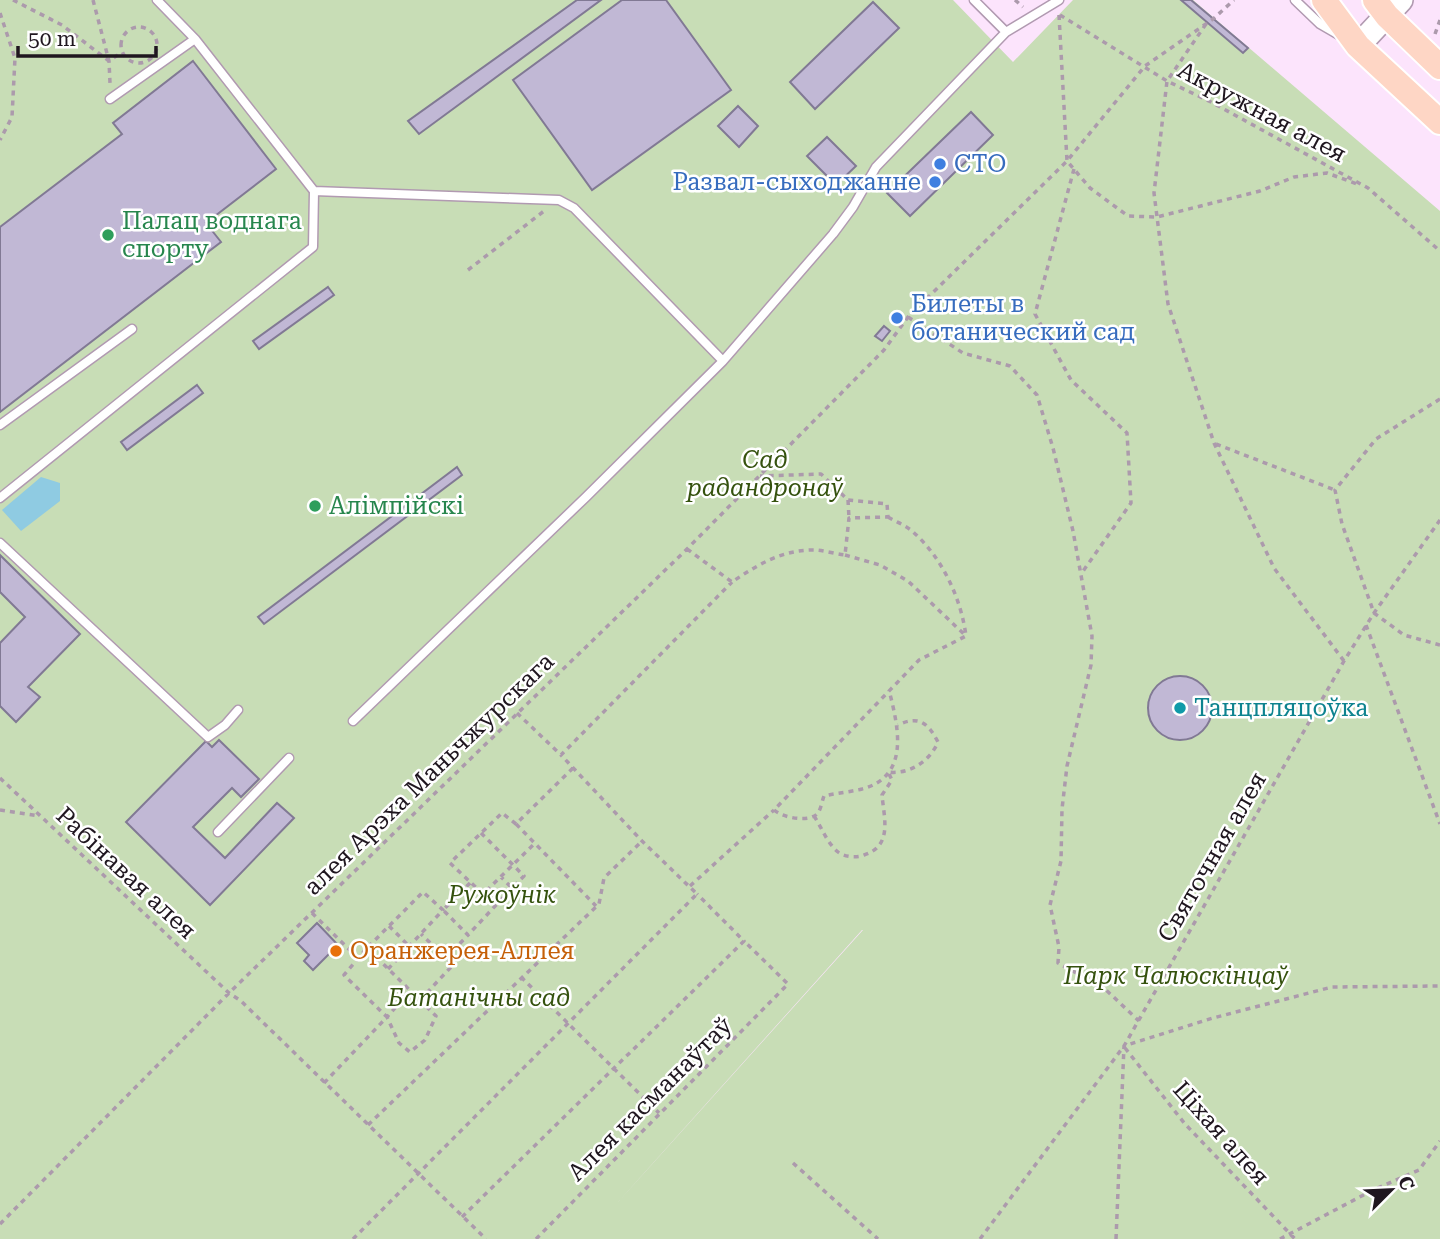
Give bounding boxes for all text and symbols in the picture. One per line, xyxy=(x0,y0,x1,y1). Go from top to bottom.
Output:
scale bar xyxy=(18,14,156,58)
text: 50 m xyxy=(28,27,76,51)
street label: Акружная алея xyxy=(1173,56,1351,168)
place label: СТО xyxy=(954,150,1006,178)
marker: СТО xyxy=(932,156,948,172)
place label: Развал-сыходжанне xyxy=(673,168,921,196)
marker: Развал-сыходжанне xyxy=(927,174,943,190)
place label: Палац воднага спорту xyxy=(122,207,302,263)
marker: Палац воднага спорту xyxy=(100,227,116,243)
place label: Билеты в ботанический сад xyxy=(911,290,1135,346)
marker: Билеты в ботанический сад xyxy=(889,310,905,326)
park label: Сад радандронаў xyxy=(685,446,844,502)
place label: Алімпійскі xyxy=(329,492,464,520)
marker: Алімпійскі xyxy=(307,498,323,514)
street label: алея Арэха Маньчжурскага xyxy=(298,647,560,901)
place label: Танцпляцоўка xyxy=(1194,694,1368,722)
marker: Танцпляцоўка xyxy=(1172,700,1188,716)
street label: Святочная алея xyxy=(1152,767,1272,947)
street label: Рабінавая алея xyxy=(50,801,202,945)
park label: Ружоўнік xyxy=(447,881,557,909)
place label: Оранжерея-Аллея xyxy=(350,937,575,965)
marker: Оранжерея-Аллея xyxy=(328,943,344,959)
park label: Парк Чалюскінцаў xyxy=(1063,962,1289,990)
park label: Батанічны сад xyxy=(387,984,570,1012)
street label: Алея касманаўтаў xyxy=(562,1011,738,1187)
street label: Ціхая алея xyxy=(1167,1075,1275,1191)
north arrow xyxy=(1356,1155,1426,1225)
text: С xyxy=(1393,1173,1419,1194)

